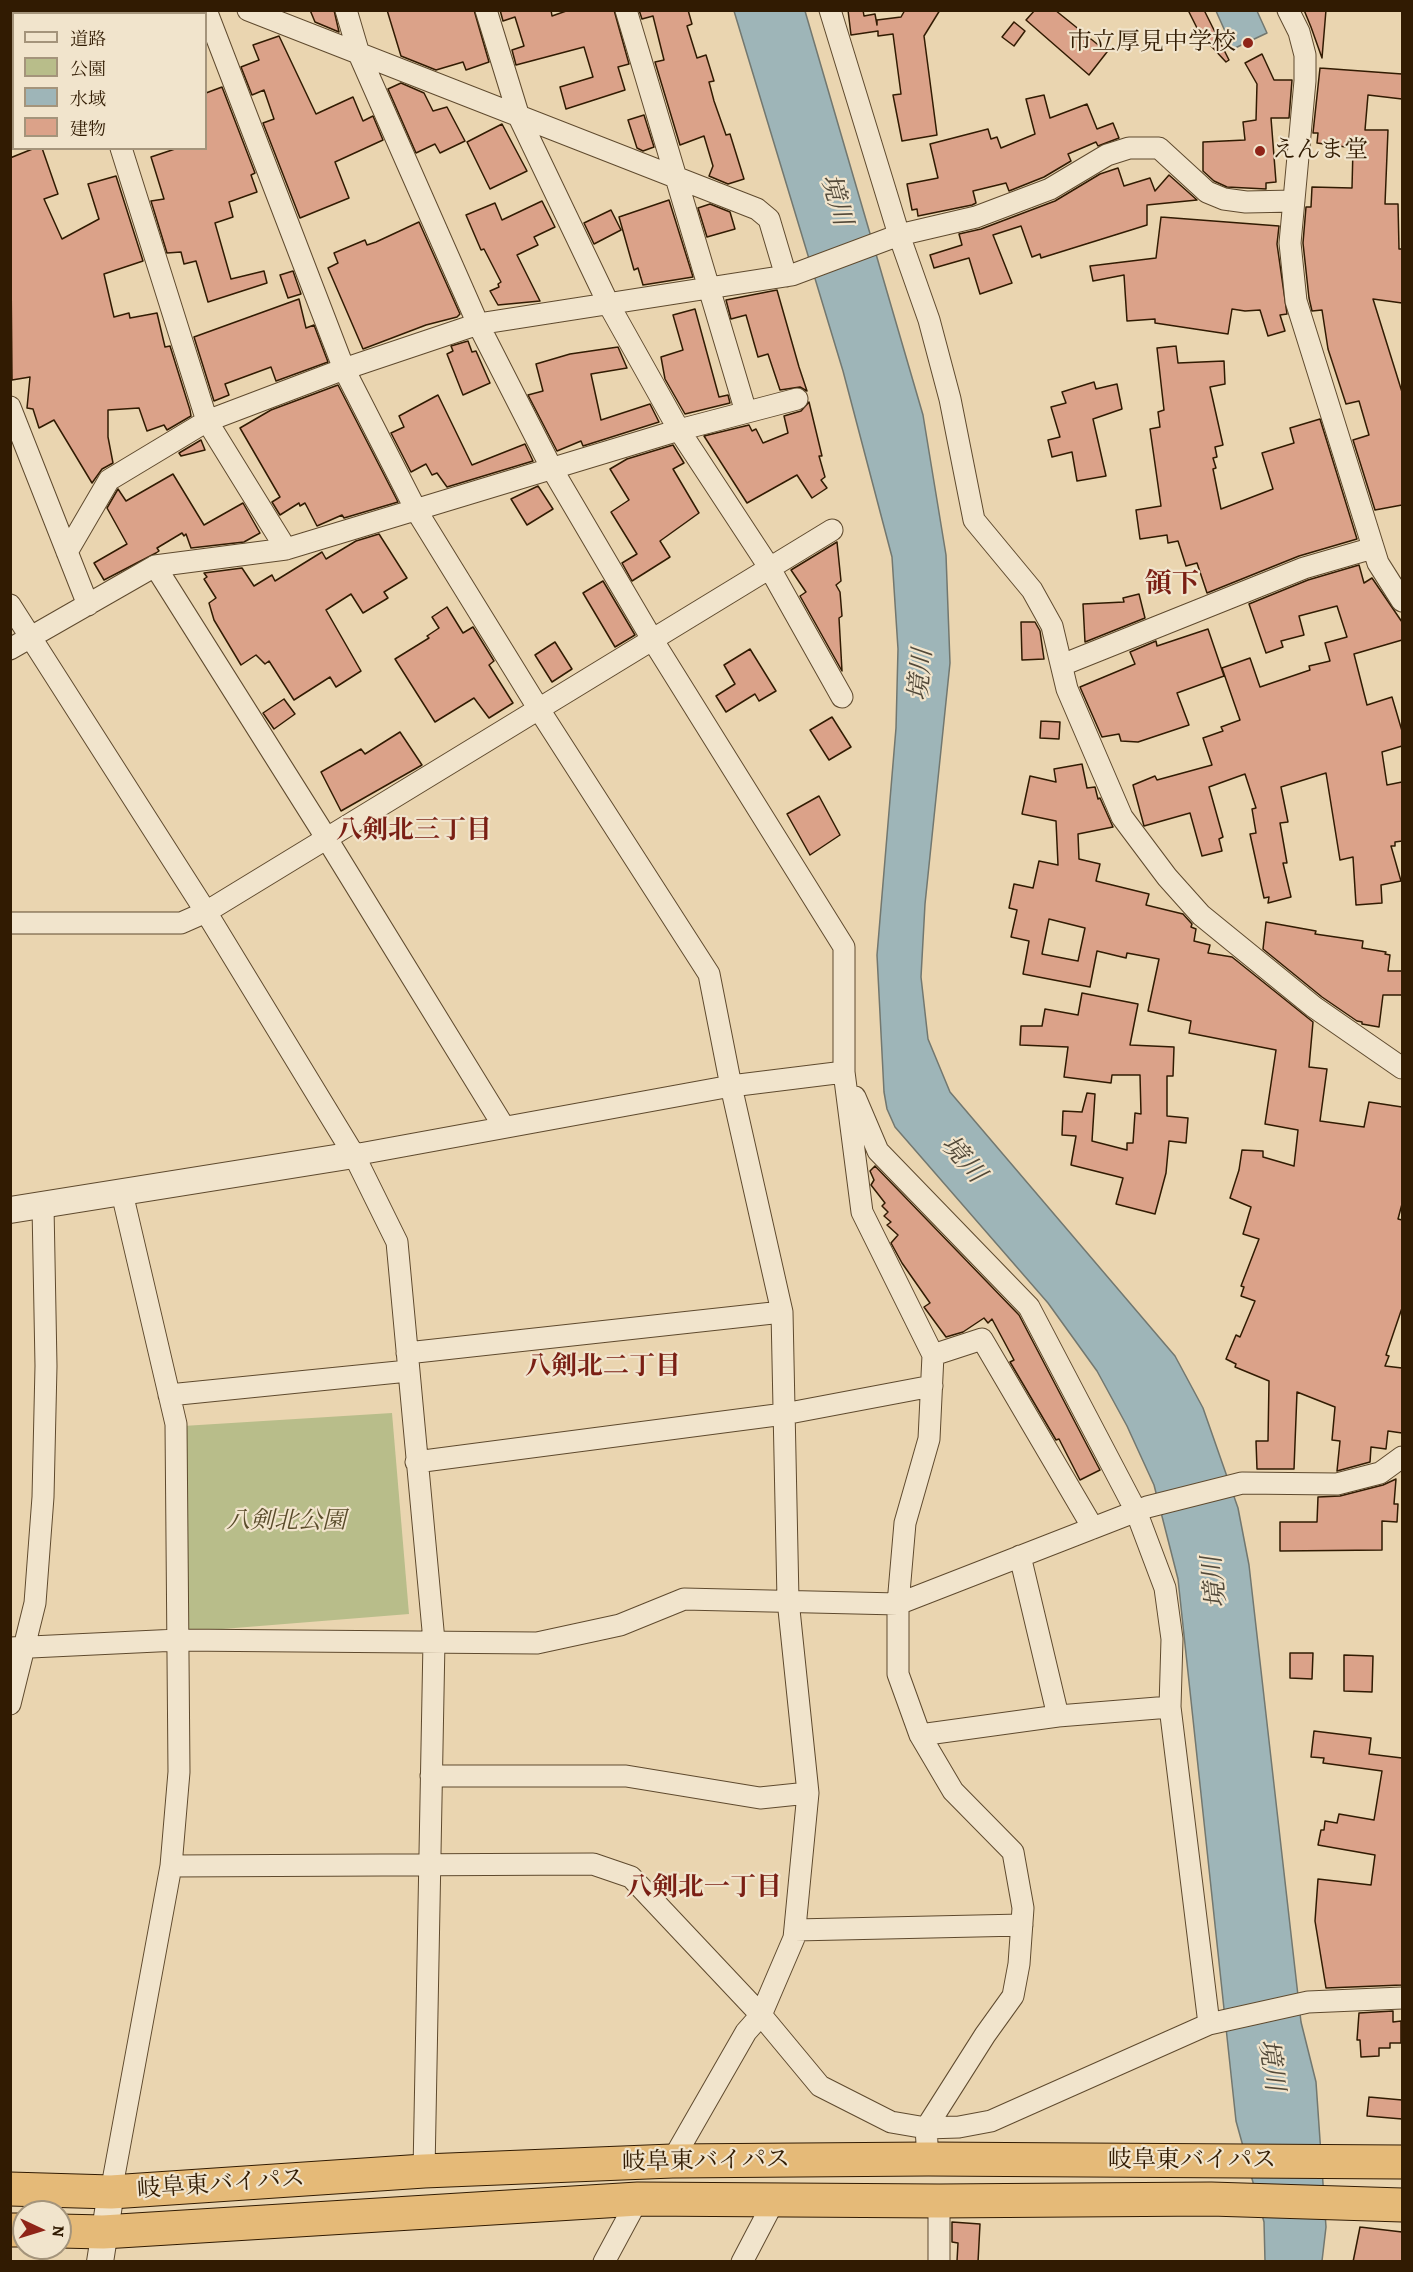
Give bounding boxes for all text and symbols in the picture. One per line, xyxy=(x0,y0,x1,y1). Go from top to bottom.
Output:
legend xyxy=(12,12,207,150)
text: 道路 xyxy=(70,27,106,51)
place label: 市立厚見中学校 xyxy=(1068,29,1236,57)
marker: 市立厚見中学校 xyxy=(1241,36,1255,50)
text: 公園 xyxy=(70,57,106,81)
text: 水域 xyxy=(70,87,106,111)
text: 建物 xyxy=(70,117,106,141)
place label: えんま堂 xyxy=(1272,137,1368,165)
marker: えんま堂 xyxy=(1253,144,1267,158)
water label: 境川 xyxy=(813,171,857,229)
district label: 領下 xyxy=(1145,569,1199,601)
water label: 境川 xyxy=(904,648,940,702)
district label: 八剣北三丁目 xyxy=(336,816,492,848)
water label: 境川 xyxy=(933,1130,991,1190)
district label: 八剣北二丁目 xyxy=(525,1352,681,1384)
park label: 八剣北公園 xyxy=(226,1508,346,1536)
water label: 境川 xyxy=(1198,1555,1234,1609)
district label: 八剣北一丁目 xyxy=(626,1873,782,1905)
water label: 境川 xyxy=(1251,2037,1289,2093)
street label: 岐阜東バイパス xyxy=(622,2146,790,2178)
street label: 岐阜東バイパス xyxy=(1108,2147,1276,2175)
street label: 岐阜東バイパス xyxy=(136,2165,306,2205)
north arrow xyxy=(12,2200,72,2260)
text: N xyxy=(47,2225,69,2238)

